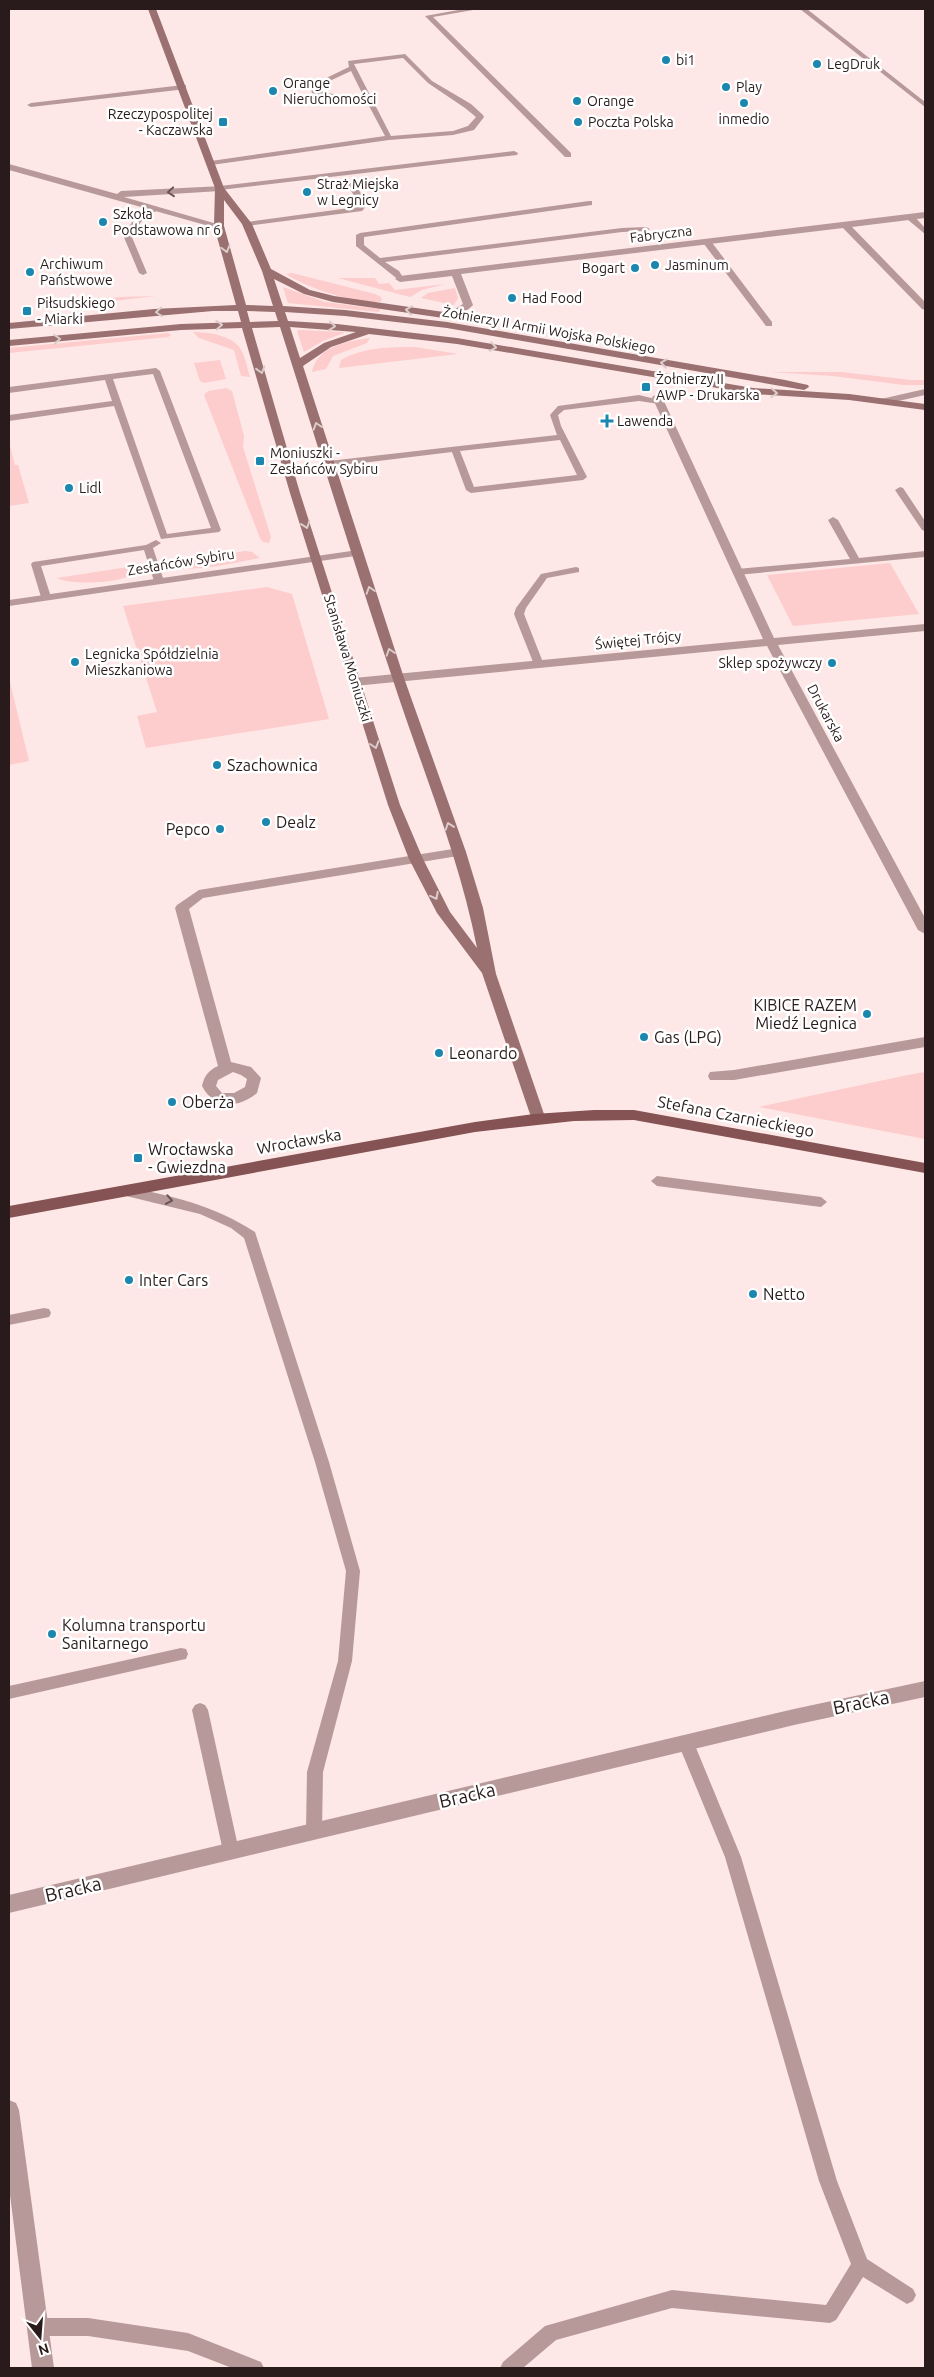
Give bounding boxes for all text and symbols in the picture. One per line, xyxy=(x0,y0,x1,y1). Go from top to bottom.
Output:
place label: bi1 xyxy=(676,52,696,68)
marker: bi1 xyxy=(660,54,672,66)
place label: LegDruk xyxy=(827,56,880,72)
marker: LegDruk xyxy=(811,58,823,70)
place label: Orange Nieruchomości xyxy=(283,75,376,107)
place label: Play xyxy=(736,79,762,95)
marker: Play xyxy=(720,81,732,93)
marker: Orange Nieruchomości xyxy=(267,85,279,97)
place label: Orange xyxy=(587,93,634,109)
marker: Orange xyxy=(571,95,583,107)
marker: inmedio xyxy=(738,97,750,109)
place label: Rzeczypospolitej - Kaczawska xyxy=(108,106,213,138)
place label: inmedio xyxy=(719,111,770,127)
place label: Poczta Polska xyxy=(588,114,674,130)
marker: Rzeczypospolitej - Kaczawska xyxy=(217,116,229,128)
marker: Poczta Polska xyxy=(572,116,584,128)
place label: Straż Miejska w Legnicy xyxy=(317,176,399,208)
one-way arrow xyxy=(167,186,175,197)
marker: Straż Miejska w Legnicy xyxy=(301,186,313,198)
place label: Szkoła Podstawowa nr 6 xyxy=(113,206,221,238)
marker: Szkoła Podstawowa nr 6 xyxy=(97,216,109,228)
street label: Fabryczna xyxy=(629,222,693,246)
one-way arrow xyxy=(220,245,230,253)
place label: Archiwum Państwowe xyxy=(40,256,113,288)
place label: Jasminum xyxy=(665,257,729,273)
marker: Jasminum xyxy=(649,259,661,271)
place label: Bogart xyxy=(582,260,625,276)
marker: Bogart xyxy=(629,262,641,274)
marker: Archiwum Państwowe xyxy=(24,266,36,278)
place label: Had Food xyxy=(522,290,582,306)
marker: Had Food xyxy=(506,292,518,304)
place label: Piłsudskiego - Miarki xyxy=(37,295,115,327)
street label: Żołnierzy II Armii Wojska Polskiego xyxy=(441,303,657,357)
marker: Piłsudskiego - Miarki xyxy=(21,305,33,317)
one-way arrow xyxy=(405,305,413,316)
one-way arrow xyxy=(154,306,162,317)
one-way arrow xyxy=(215,320,223,331)
one-way arrow xyxy=(328,321,336,332)
one-way arrow xyxy=(54,333,62,344)
one-way arrow xyxy=(489,341,498,351)
one-way arrow xyxy=(659,359,668,369)
one-way arrow xyxy=(255,366,265,374)
place label: Żołnierzy II AWP - Drukarska xyxy=(656,371,760,403)
marker: Żołnierzy II AWP - Drukarska xyxy=(640,381,652,393)
one-way arrow xyxy=(771,387,779,398)
place label: Lawenda xyxy=(617,413,673,429)
marker: Lawenda xyxy=(601,415,613,427)
one-way arrow xyxy=(313,423,323,431)
place label: Moniuszki - Zesłańców Sybiru xyxy=(270,445,378,477)
marker: Moniuszki - Zesłańców Sybiru xyxy=(254,455,266,467)
place label: Lidl xyxy=(79,480,102,496)
marker: Lidl xyxy=(63,482,75,494)
one-way arrow xyxy=(300,520,310,529)
street label: Zesłańców Sybiru xyxy=(126,546,236,578)
one-way arrow xyxy=(366,586,376,594)
street label: Stanisława Moniuszki xyxy=(321,592,375,724)
street label: Świętej Trójcy xyxy=(594,626,682,652)
place label: Legnicka Spółdzielnia Mieszkaniowa xyxy=(85,646,219,678)
one-way arrow xyxy=(386,648,396,657)
place label: Sklep spożywczy xyxy=(718,655,822,671)
marker: Legnicka Spółdzielnia Mieszkaniowa xyxy=(69,656,81,668)
marker: Sklep spożywczy xyxy=(826,657,838,669)
street label: Drukarska xyxy=(804,681,848,745)
one-way arrow xyxy=(369,740,379,749)
place label: Szachownica xyxy=(227,756,318,774)
marker: Szachownica xyxy=(211,759,223,771)
place label: Dealz xyxy=(276,813,316,831)
marker: Dealz xyxy=(260,816,272,828)
place label: Pepco xyxy=(166,820,210,838)
one-way arrow xyxy=(445,822,455,831)
marker: Pepco xyxy=(214,823,226,835)
one-way arrow xyxy=(429,890,439,899)
place label: KIBICE RAZEM Miedź Legnica xyxy=(753,996,857,1032)
marker: KIBICE RAZEM Miedź Legnica xyxy=(861,1008,873,1020)
place label: Gas (LPG) xyxy=(654,1028,722,1047)
marker: Gas (LPG) xyxy=(638,1031,650,1043)
place label: Leonardo xyxy=(449,1044,517,1062)
marker: Leonardo xyxy=(433,1047,445,1059)
street label: Stefana Czarnieckiego xyxy=(656,1092,816,1140)
place label: Oberża xyxy=(182,1093,234,1111)
marker: Oberża xyxy=(166,1096,178,1108)
street label: Wrocławska xyxy=(255,1125,343,1157)
place label: Wrocławska - Gwiezdna xyxy=(148,1140,234,1176)
marker: Wrocławska - Gwiezdna xyxy=(132,1152,144,1164)
one-way arrow xyxy=(164,1194,173,1204)
place label: Inter Cars xyxy=(139,1271,208,1289)
marker: Inter Cars xyxy=(123,1274,135,1286)
place label: Netto xyxy=(763,1285,805,1303)
marker: Netto xyxy=(747,1288,759,1300)
place label: Kolumna transportu Sanitarnego xyxy=(62,1616,206,1652)
marker: Kolumna transportu Sanitarnego xyxy=(46,1628,58,1640)
street label: Bracka xyxy=(831,1685,891,1719)
street label: Bracka xyxy=(437,1778,497,1812)
street label: Bracka xyxy=(43,1872,103,1906)
north arrow xyxy=(15,2312,65,2362)
text: N xyxy=(36,2340,51,2359)

